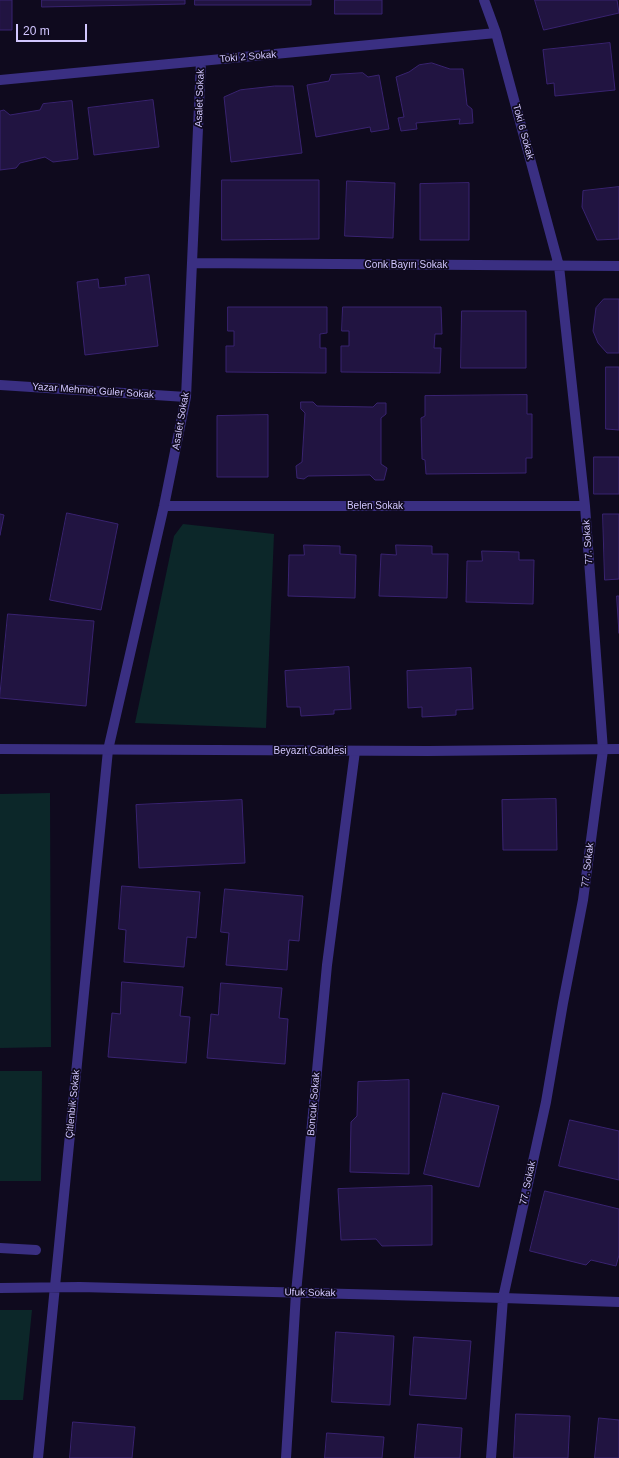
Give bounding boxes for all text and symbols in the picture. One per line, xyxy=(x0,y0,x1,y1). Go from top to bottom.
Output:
scale bar xyxy=(18,16,89,42)
text: 20 m xyxy=(23,24,50,38)
street label: Toki 2 Sokak xyxy=(219,49,277,65)
street label: Asalet Sokak xyxy=(193,69,207,127)
street label: Toki 6 Sokak xyxy=(510,103,536,161)
street label: Conk Bayırı Sokak xyxy=(365,259,447,271)
street label: Yazar Mehmet Güler Sokak xyxy=(32,381,154,401)
street label: Asalet Sokak xyxy=(170,391,192,451)
street label: Belen Sokak xyxy=(347,500,403,512)
street label: 77. Sokak xyxy=(580,519,596,565)
street label: Beyazıt Caddesi xyxy=(274,745,346,757)
street label: 77. Sokak xyxy=(579,842,597,888)
street label: Çitlenbik Sokak xyxy=(63,1069,83,1139)
street label: Boncuk Sokak xyxy=(305,1072,323,1136)
street label: 77. Sokak xyxy=(518,1160,538,1206)
street label: Ufuk Sokak xyxy=(284,1287,336,1299)

